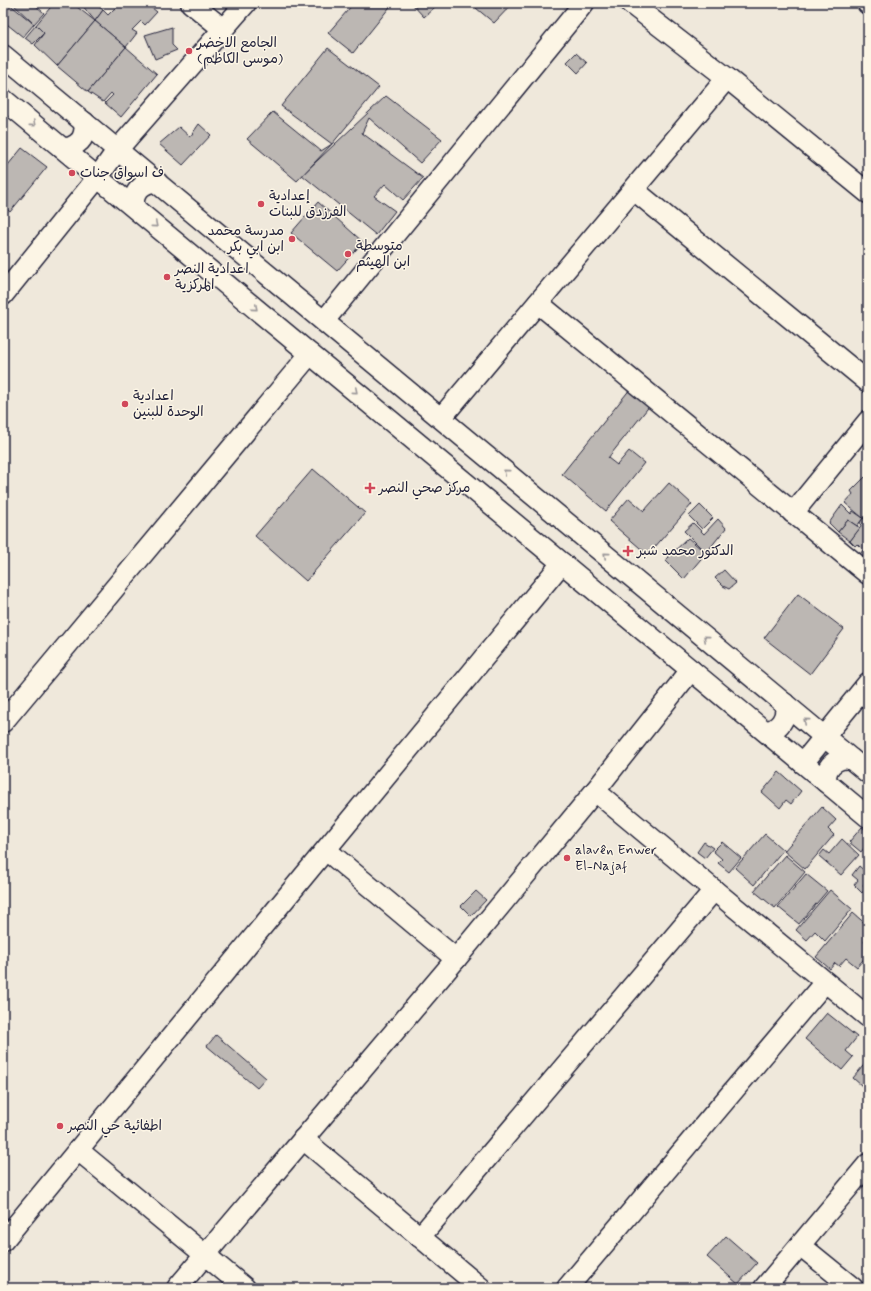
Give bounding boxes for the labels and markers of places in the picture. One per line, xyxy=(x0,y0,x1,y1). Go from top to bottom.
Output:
place label: الجامع الاخضر (موسى الكاظم) xyxy=(196,34,283,69)
marker: الجامع الاخضر (موسى الكاظم) xyxy=(184,46,194,56)
place label: ف اسواق جنات xyxy=(80,164,164,182)
marker: ف اسواق جنات xyxy=(67,168,77,178)
place label: إعدادية الفرزدق للبنات xyxy=(269,187,346,221)
marker: إعدادية الفرزدق للبنات xyxy=(256,199,266,209)
place label: مدرسة محمد ابن ابي بكر xyxy=(207,222,284,259)
marker: مدرسة محمد ابن ابي بكر xyxy=(287,234,297,244)
place label: متوسطة ابن الهيثم xyxy=(356,237,410,272)
marker: متوسطة ابن الهيثم xyxy=(343,249,353,259)
place label: اعدادية النصر المركزية xyxy=(174,260,249,294)
marker: اعدادية النصر المركزية xyxy=(162,272,172,282)
place label: اعدادية الوحدة للبنين xyxy=(133,387,204,421)
marker: اعدادية الوحدة للبنين xyxy=(120,399,130,409)
place label: مركز صحي النصر xyxy=(378,479,471,500)
marker: مركز صحي النصر xyxy=(364,482,376,494)
place label: الدكتور محمد شبر xyxy=(636,542,733,560)
marker: الدكتور محمد شبر xyxy=(622,545,634,557)
place label: alavên Enwer El-Najaf xyxy=(575,841,657,875)
marker: alavên Enwer El-Najaf xyxy=(562,853,572,863)
place label: اطفائية حي النصر xyxy=(67,1117,162,1138)
marker: اطفائية حي النصر xyxy=(55,1121,65,1131)

